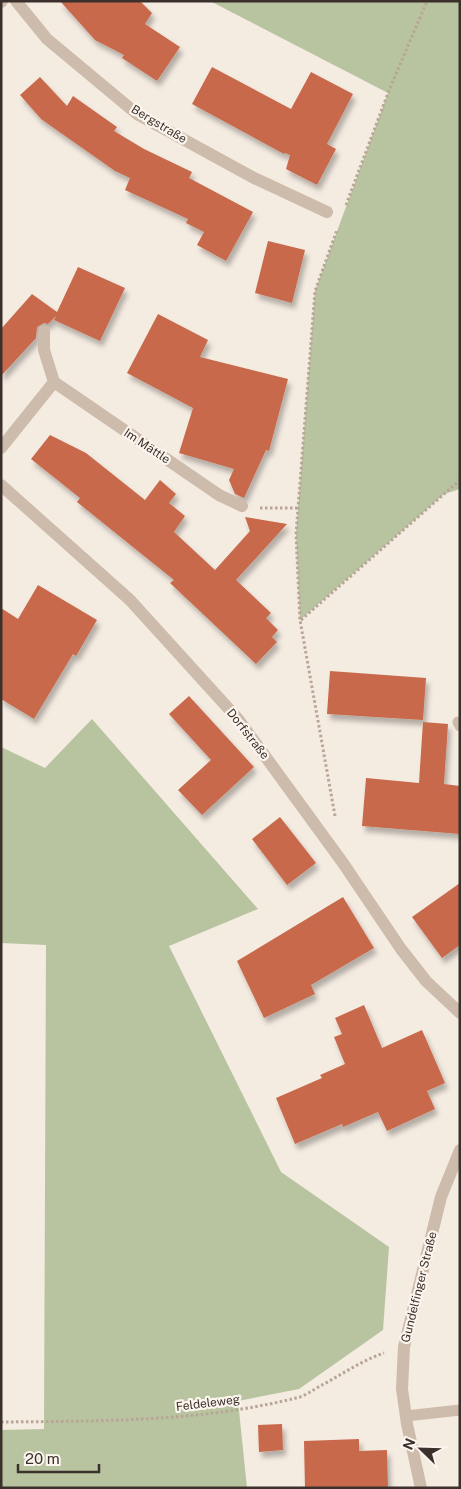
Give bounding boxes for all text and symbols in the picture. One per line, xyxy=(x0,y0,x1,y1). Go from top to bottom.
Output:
street label: Bergstraße xyxy=(129,102,189,146)
street label: Im Mättle xyxy=(121,426,173,467)
street label: Dorfstraße xyxy=(224,706,272,762)
street label: Gundelfinger Straße xyxy=(398,1230,440,1344)
street label: Feldeleweg xyxy=(175,1392,241,1414)
north arrow xyxy=(396,1424,446,1474)
text: N xyxy=(400,1436,419,1452)
scale bar xyxy=(18,1442,99,1474)
text: 20 m xyxy=(25,1450,60,1467)

